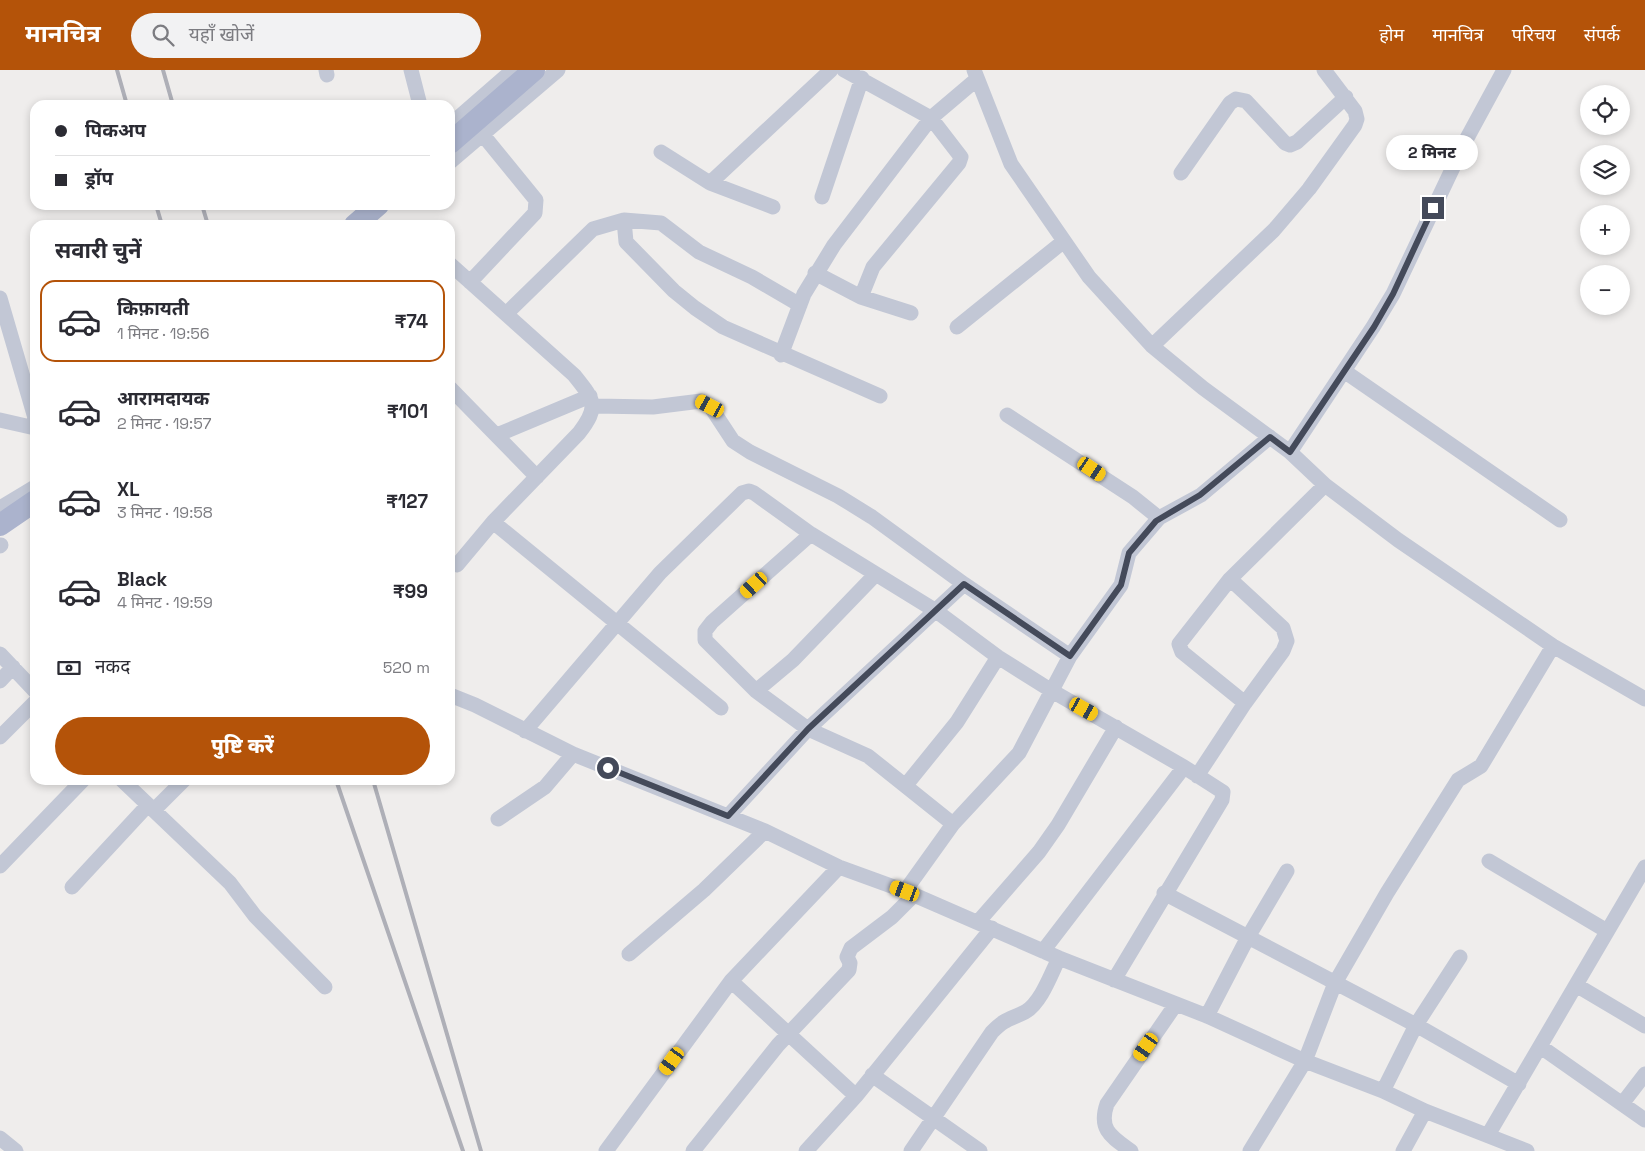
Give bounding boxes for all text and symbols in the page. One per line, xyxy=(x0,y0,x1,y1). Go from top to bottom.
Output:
search box xyxy=(131,13,481,58)
text: मानचित्र xyxy=(25,18,101,49)
icon: search xyxy=(149,21,177,49)
text: यहाँ खोजें xyxy=(189,22,254,47)
text: होम xyxy=(1379,23,1404,46)
text: मानचित्र xyxy=(1432,23,1484,46)
text: परिचय xyxy=(1512,23,1556,46)
text: संपर्क xyxy=(1584,23,1620,46)
map controls xyxy=(1580,85,1630,315)
button: locate xyxy=(1580,85,1630,135)
text: पिकअप xyxy=(85,118,146,143)
callout: 2 मिनट xyxy=(1387,136,1479,170)
text: 2 मिनट xyxy=(1408,142,1456,163)
button: layers xyxy=(1580,145,1630,195)
text: ड्रॉप xyxy=(85,166,113,191)
route end xyxy=(1422,197,1444,219)
button: + xyxy=(1580,205,1630,255)
text: सवारी चुनें xyxy=(55,236,142,264)
button: − xyxy=(1580,265,1630,315)
text: किफ़ायती xyxy=(117,296,189,321)
icon: car xyxy=(57,299,102,344)
text: ₹74 xyxy=(394,309,428,334)
text: 1 मिनट · 19:56 xyxy=(117,323,210,344)
text: आरामदायक xyxy=(117,386,209,411)
icon: car xyxy=(57,389,102,434)
car xyxy=(693,392,726,420)
text: ₹101 xyxy=(387,399,428,424)
text: 2 मिनट · 19:57 xyxy=(117,413,212,434)
car xyxy=(1075,454,1108,484)
text: XL xyxy=(117,477,140,502)
icon: car xyxy=(57,479,102,524)
text: ₹127 xyxy=(386,489,428,514)
text: 3 मिनट · 19:58 xyxy=(117,502,213,523)
text: Black xyxy=(117,567,167,592)
icon: car xyxy=(57,569,102,614)
car xyxy=(737,569,770,601)
text: ₹99 xyxy=(393,579,428,604)
text: 4 मिनट · 19:59 xyxy=(117,592,213,613)
icon: cash xyxy=(55,654,83,682)
text: नकद xyxy=(95,654,130,679)
text: 520 m xyxy=(383,657,430,678)
car xyxy=(1067,695,1100,723)
button: पुष्टि करें xyxy=(55,717,430,775)
route start xyxy=(597,757,619,779)
car xyxy=(888,879,921,903)
car xyxy=(1131,1030,1160,1064)
car xyxy=(657,1044,686,1078)

